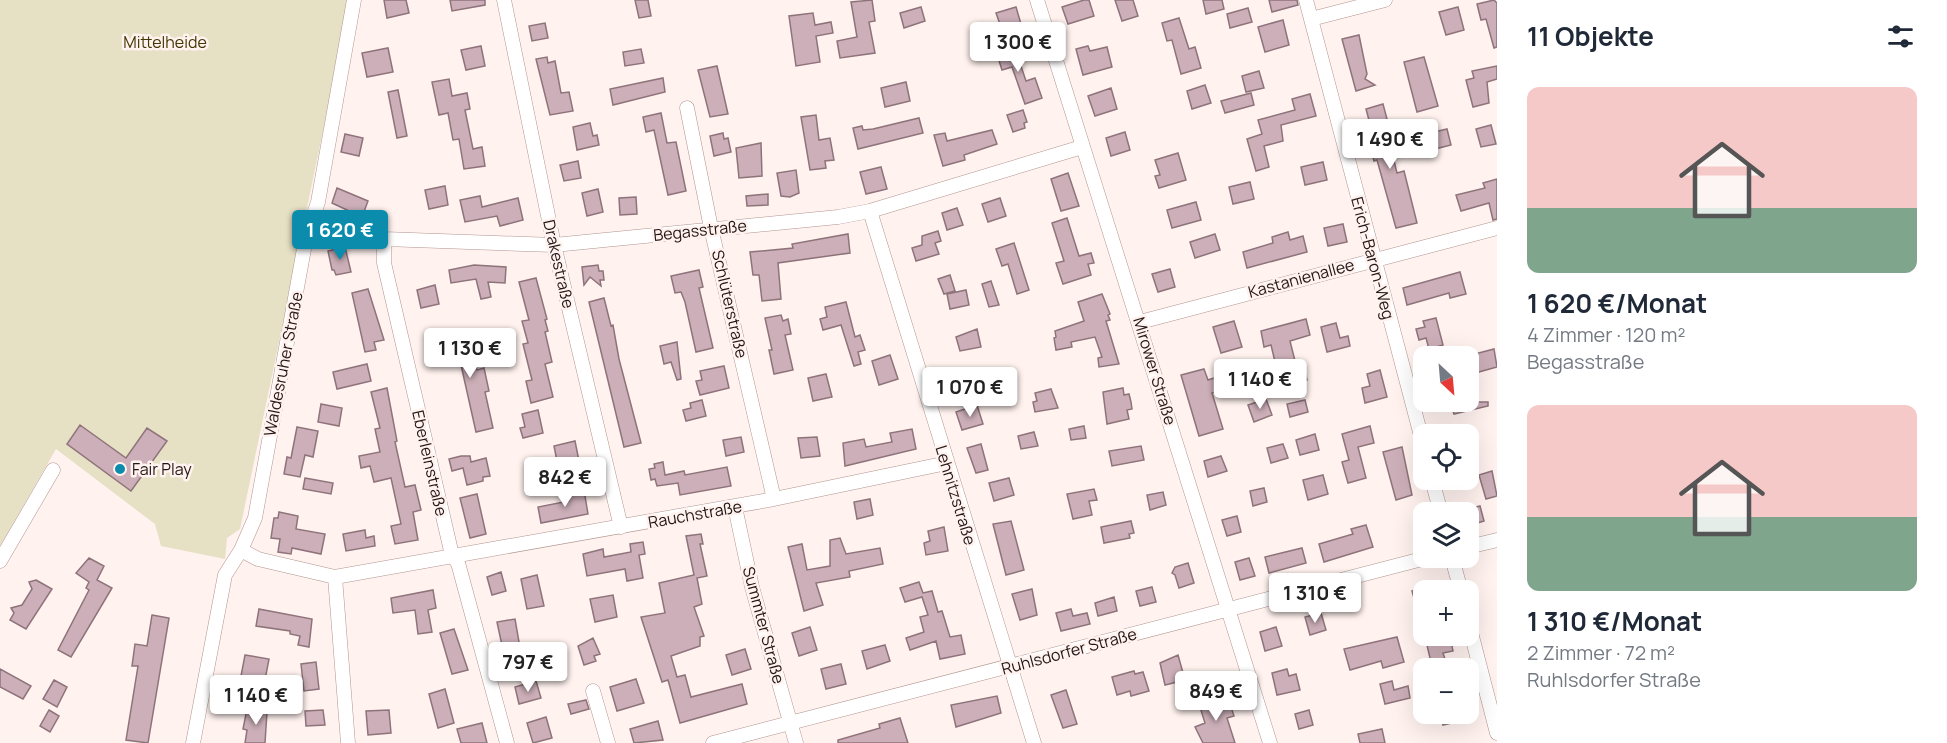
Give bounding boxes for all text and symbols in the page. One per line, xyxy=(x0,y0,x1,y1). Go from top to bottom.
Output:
text: 11 Objekte xyxy=(1527,18,1654,54)
icon: filters xyxy=(1884,20,1917,53)
pin: 1 300 € xyxy=(963,22,1073,73)
text: 1 300 € xyxy=(984,28,1052,55)
park label: Mittelheide xyxy=(123,31,207,53)
pin: 1 490 € xyxy=(1335,119,1445,170)
text: 1 490 € xyxy=(1356,125,1424,152)
icon: home xyxy=(1668,126,1776,234)
street label: Erich-Baron-Weg xyxy=(1346,194,1400,322)
pin: 1 620 € xyxy=(285,210,395,261)
street label: Begasstraße xyxy=(652,214,748,246)
text: 1 620 € xyxy=(306,216,374,243)
street label: Drakestraße xyxy=(538,218,580,310)
street label: Schlüterstraße xyxy=(707,248,753,360)
street label: Kastanienallee xyxy=(1246,253,1356,303)
text: 1 620 €/Monat xyxy=(1527,285,1707,321)
street label: Waldesruher Straße xyxy=(258,290,308,438)
street label: Mirower Straße xyxy=(1128,314,1182,428)
text: 4 Zimmer · 120 m² xyxy=(1527,321,1685,348)
pin: 1 130 € xyxy=(415,328,525,379)
text: 1 130 € xyxy=(438,334,502,361)
north arrow xyxy=(1413,346,1479,412)
map controls xyxy=(1413,346,1479,724)
text: Begasstraße xyxy=(1527,348,1645,375)
pin: 1 140 € xyxy=(1205,359,1315,410)
text: 1 140 € xyxy=(1228,365,1292,392)
pin: 1 070 € xyxy=(915,367,1025,418)
text: 1 070 € xyxy=(936,373,1004,400)
street label: Eberleinstraße xyxy=(407,408,453,518)
button: locate xyxy=(1413,424,1479,490)
street label: Lehnitzstraße xyxy=(930,442,982,548)
icon: home xyxy=(1668,444,1776,552)
pin: 842 € xyxy=(523,457,607,508)
place label: Fair Play xyxy=(132,458,192,480)
marker: Fair Play xyxy=(113,462,127,476)
text: 842 € xyxy=(538,463,592,490)
street label: Rauchstraße xyxy=(646,495,744,533)
button: layers xyxy=(1413,502,1479,568)
street label: Summter Straße xyxy=(738,564,790,686)
pin: 1 310 € xyxy=(1260,573,1370,624)
text: 1 310 € xyxy=(1283,579,1347,606)
button: + xyxy=(1413,580,1479,646)
text: 1 310 €/Monat xyxy=(1527,603,1702,639)
street label: Ruhlsdorfer Straße xyxy=(999,622,1139,680)
text: 2 Zimmer · 72 m² xyxy=(1527,639,1675,666)
pin: 797 € xyxy=(486,642,570,693)
text: 797 € xyxy=(502,648,554,675)
button: − xyxy=(1413,658,1479,724)
text: Ruhlsdorfer Straße xyxy=(1527,666,1701,693)
pin: 849 € xyxy=(1174,671,1258,722)
pin: 1 140 € xyxy=(201,675,311,726)
text: 849 € xyxy=(1189,677,1243,704)
text: 1 140 € xyxy=(224,681,288,708)

